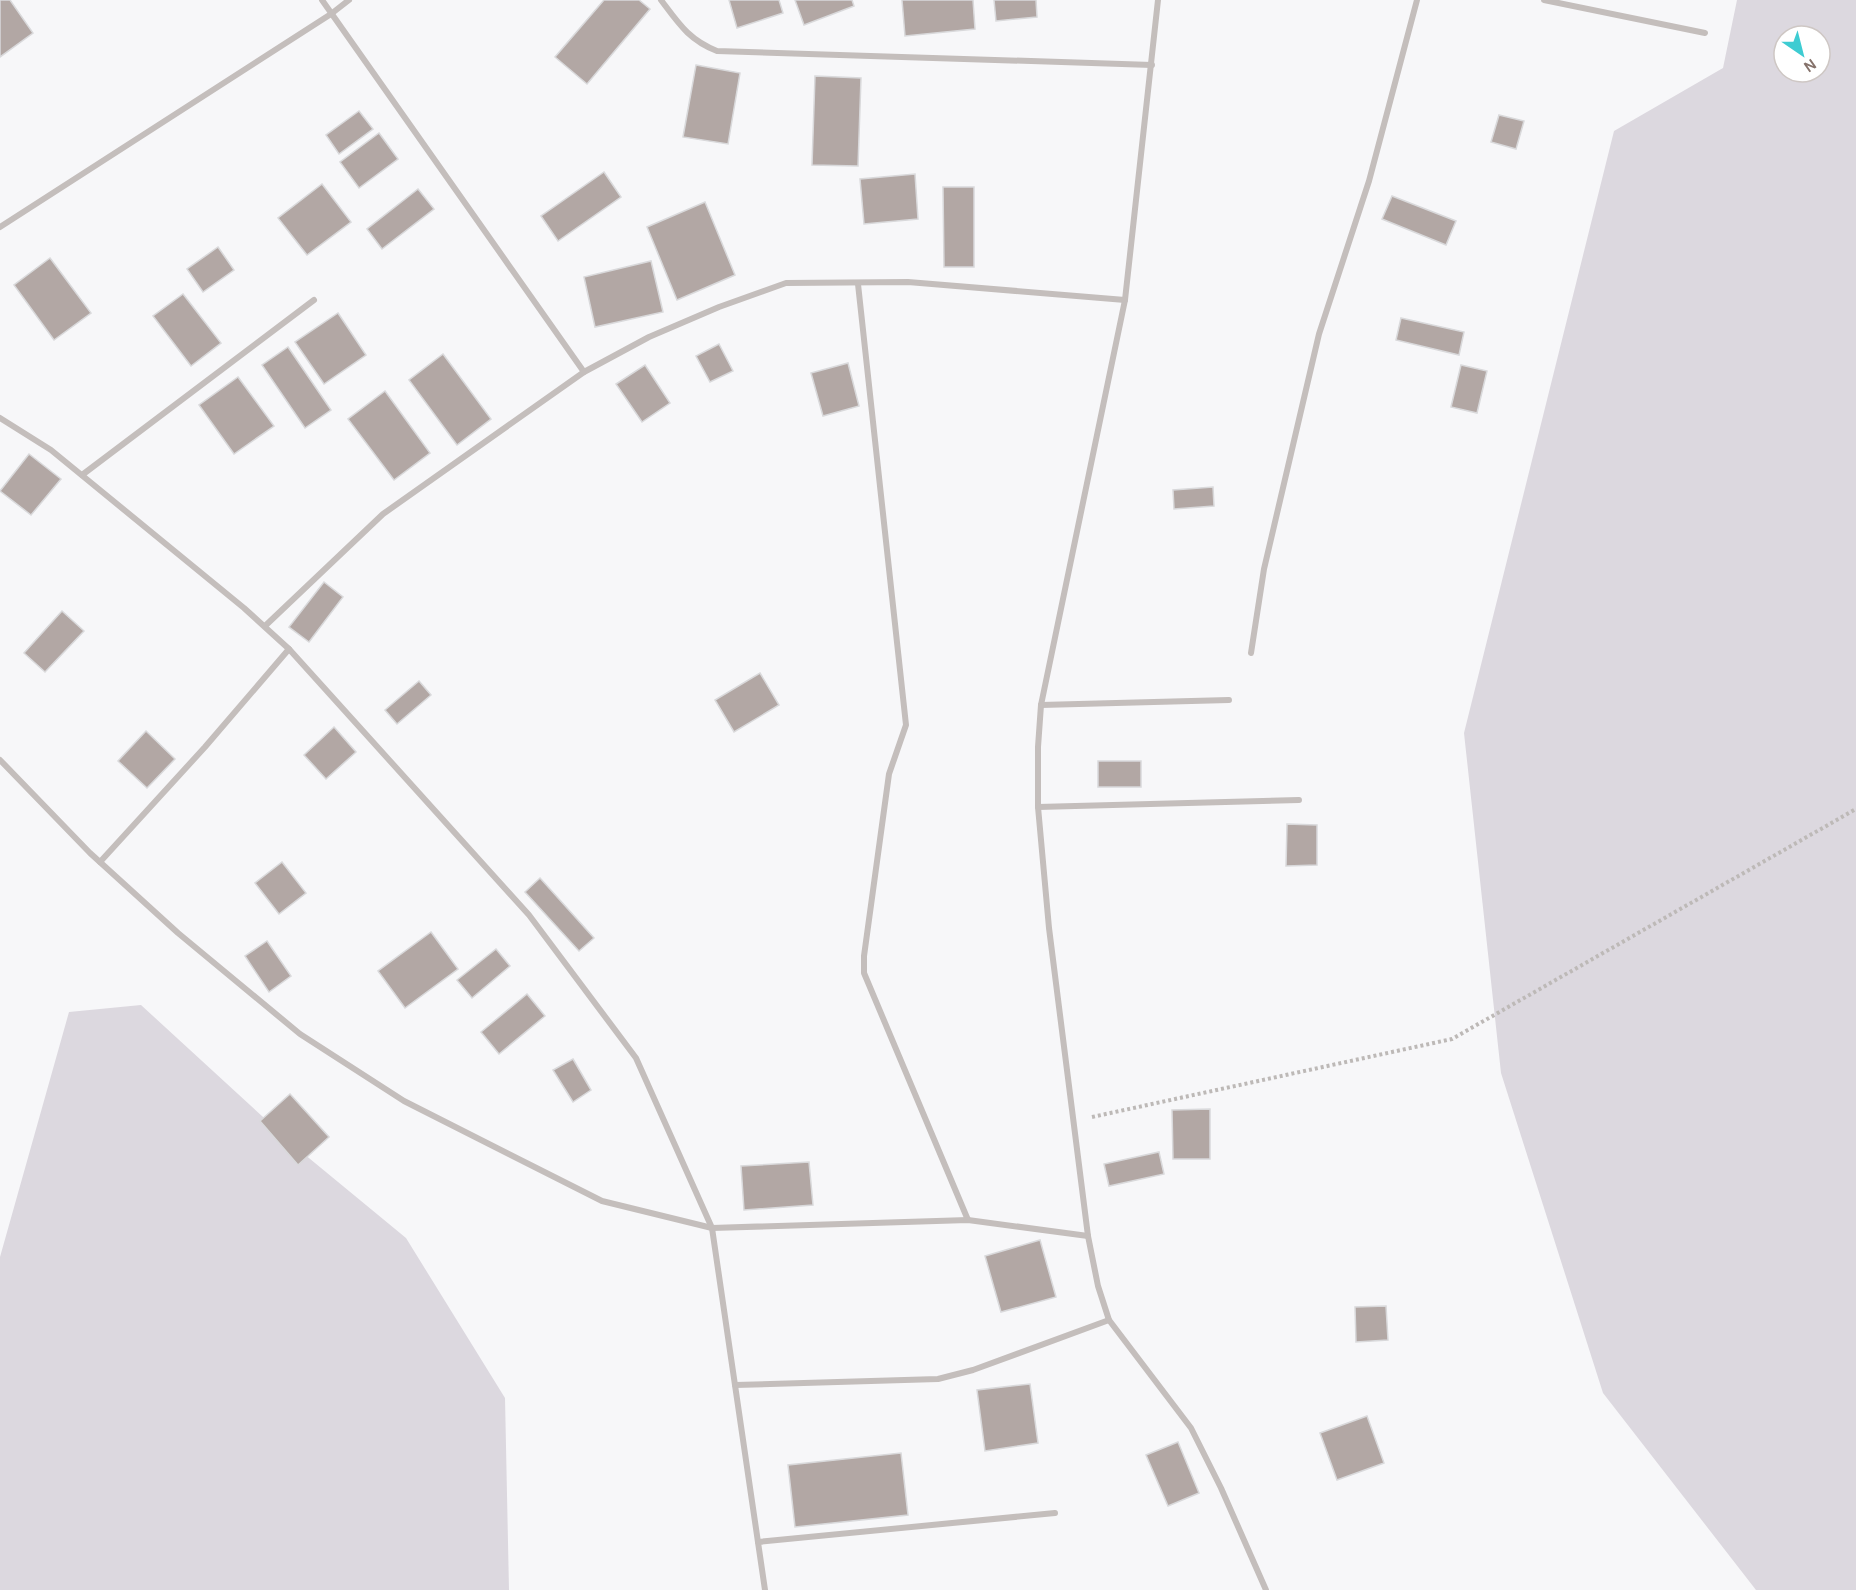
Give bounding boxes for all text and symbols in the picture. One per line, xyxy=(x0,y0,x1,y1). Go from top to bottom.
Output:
north arrow xyxy=(1772,24,1832,84)
text: N xyxy=(1800,55,1820,77)

